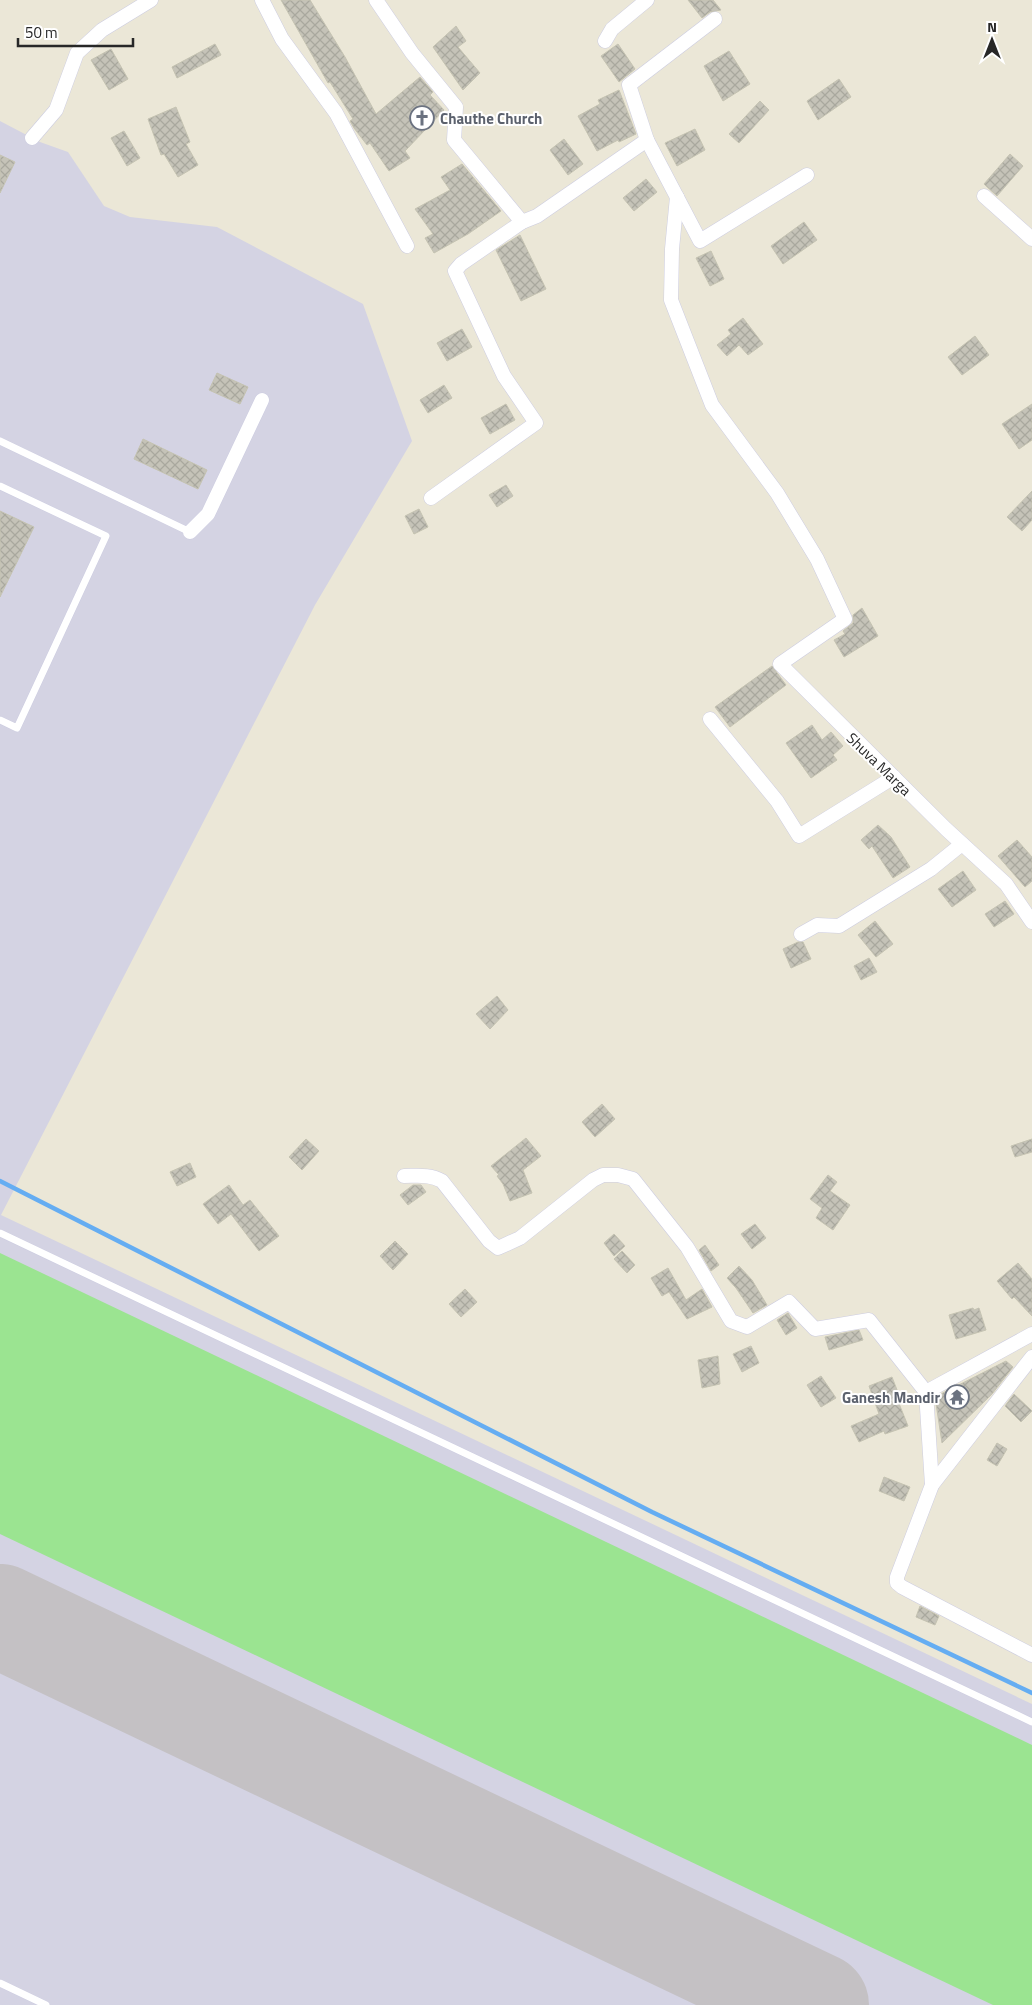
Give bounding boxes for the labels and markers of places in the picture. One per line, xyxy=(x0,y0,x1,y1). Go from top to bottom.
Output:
church icon: Chauthe Church xyxy=(409,105,435,131)
place label: Chauthe Church xyxy=(440,107,542,130)
temple icon: Ganesh Mandir xyxy=(944,1384,970,1410)
place label: Ganesh Mandir xyxy=(842,1386,940,1409)

